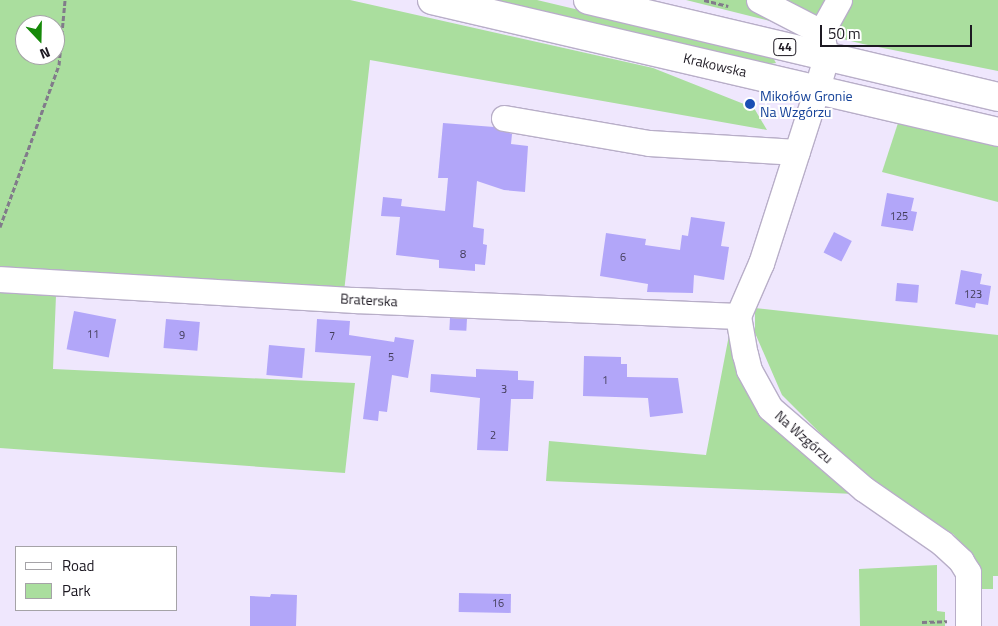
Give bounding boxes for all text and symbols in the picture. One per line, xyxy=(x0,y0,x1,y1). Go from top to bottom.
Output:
north arrow xyxy=(15,15,65,65)
scale bar xyxy=(823,15,976,47)
text: 50 m xyxy=(828,22,861,45)
road number: 44 xyxy=(772,38,798,56)
text: N xyxy=(37,42,53,65)
street label: Krakowska xyxy=(682,50,748,80)
place label: Mikołów Gronie Na Wzgórzu xyxy=(760,88,853,120)
marker: Mikołów Gronie Na Wzgórzu xyxy=(744,98,756,110)
house number: 125 xyxy=(890,209,908,223)
house number: 8 xyxy=(460,247,466,261)
house number: 6 xyxy=(620,250,626,264)
house number: 123 xyxy=(964,287,982,301)
street label: Braterska xyxy=(340,290,398,310)
house number: 11 xyxy=(87,327,99,341)
house number: 9 xyxy=(179,328,185,342)
house number: 7 xyxy=(329,329,335,343)
house number: 5 xyxy=(388,350,394,364)
house number: 1 xyxy=(602,373,608,387)
house number: 3 xyxy=(501,382,507,396)
street label: Na Wzgórzu xyxy=(771,407,837,467)
house number: 2 xyxy=(490,428,496,442)
legend xyxy=(15,546,178,611)
text: Road xyxy=(62,554,94,577)
text: Park xyxy=(62,579,91,602)
house number: 16 xyxy=(492,596,504,610)

